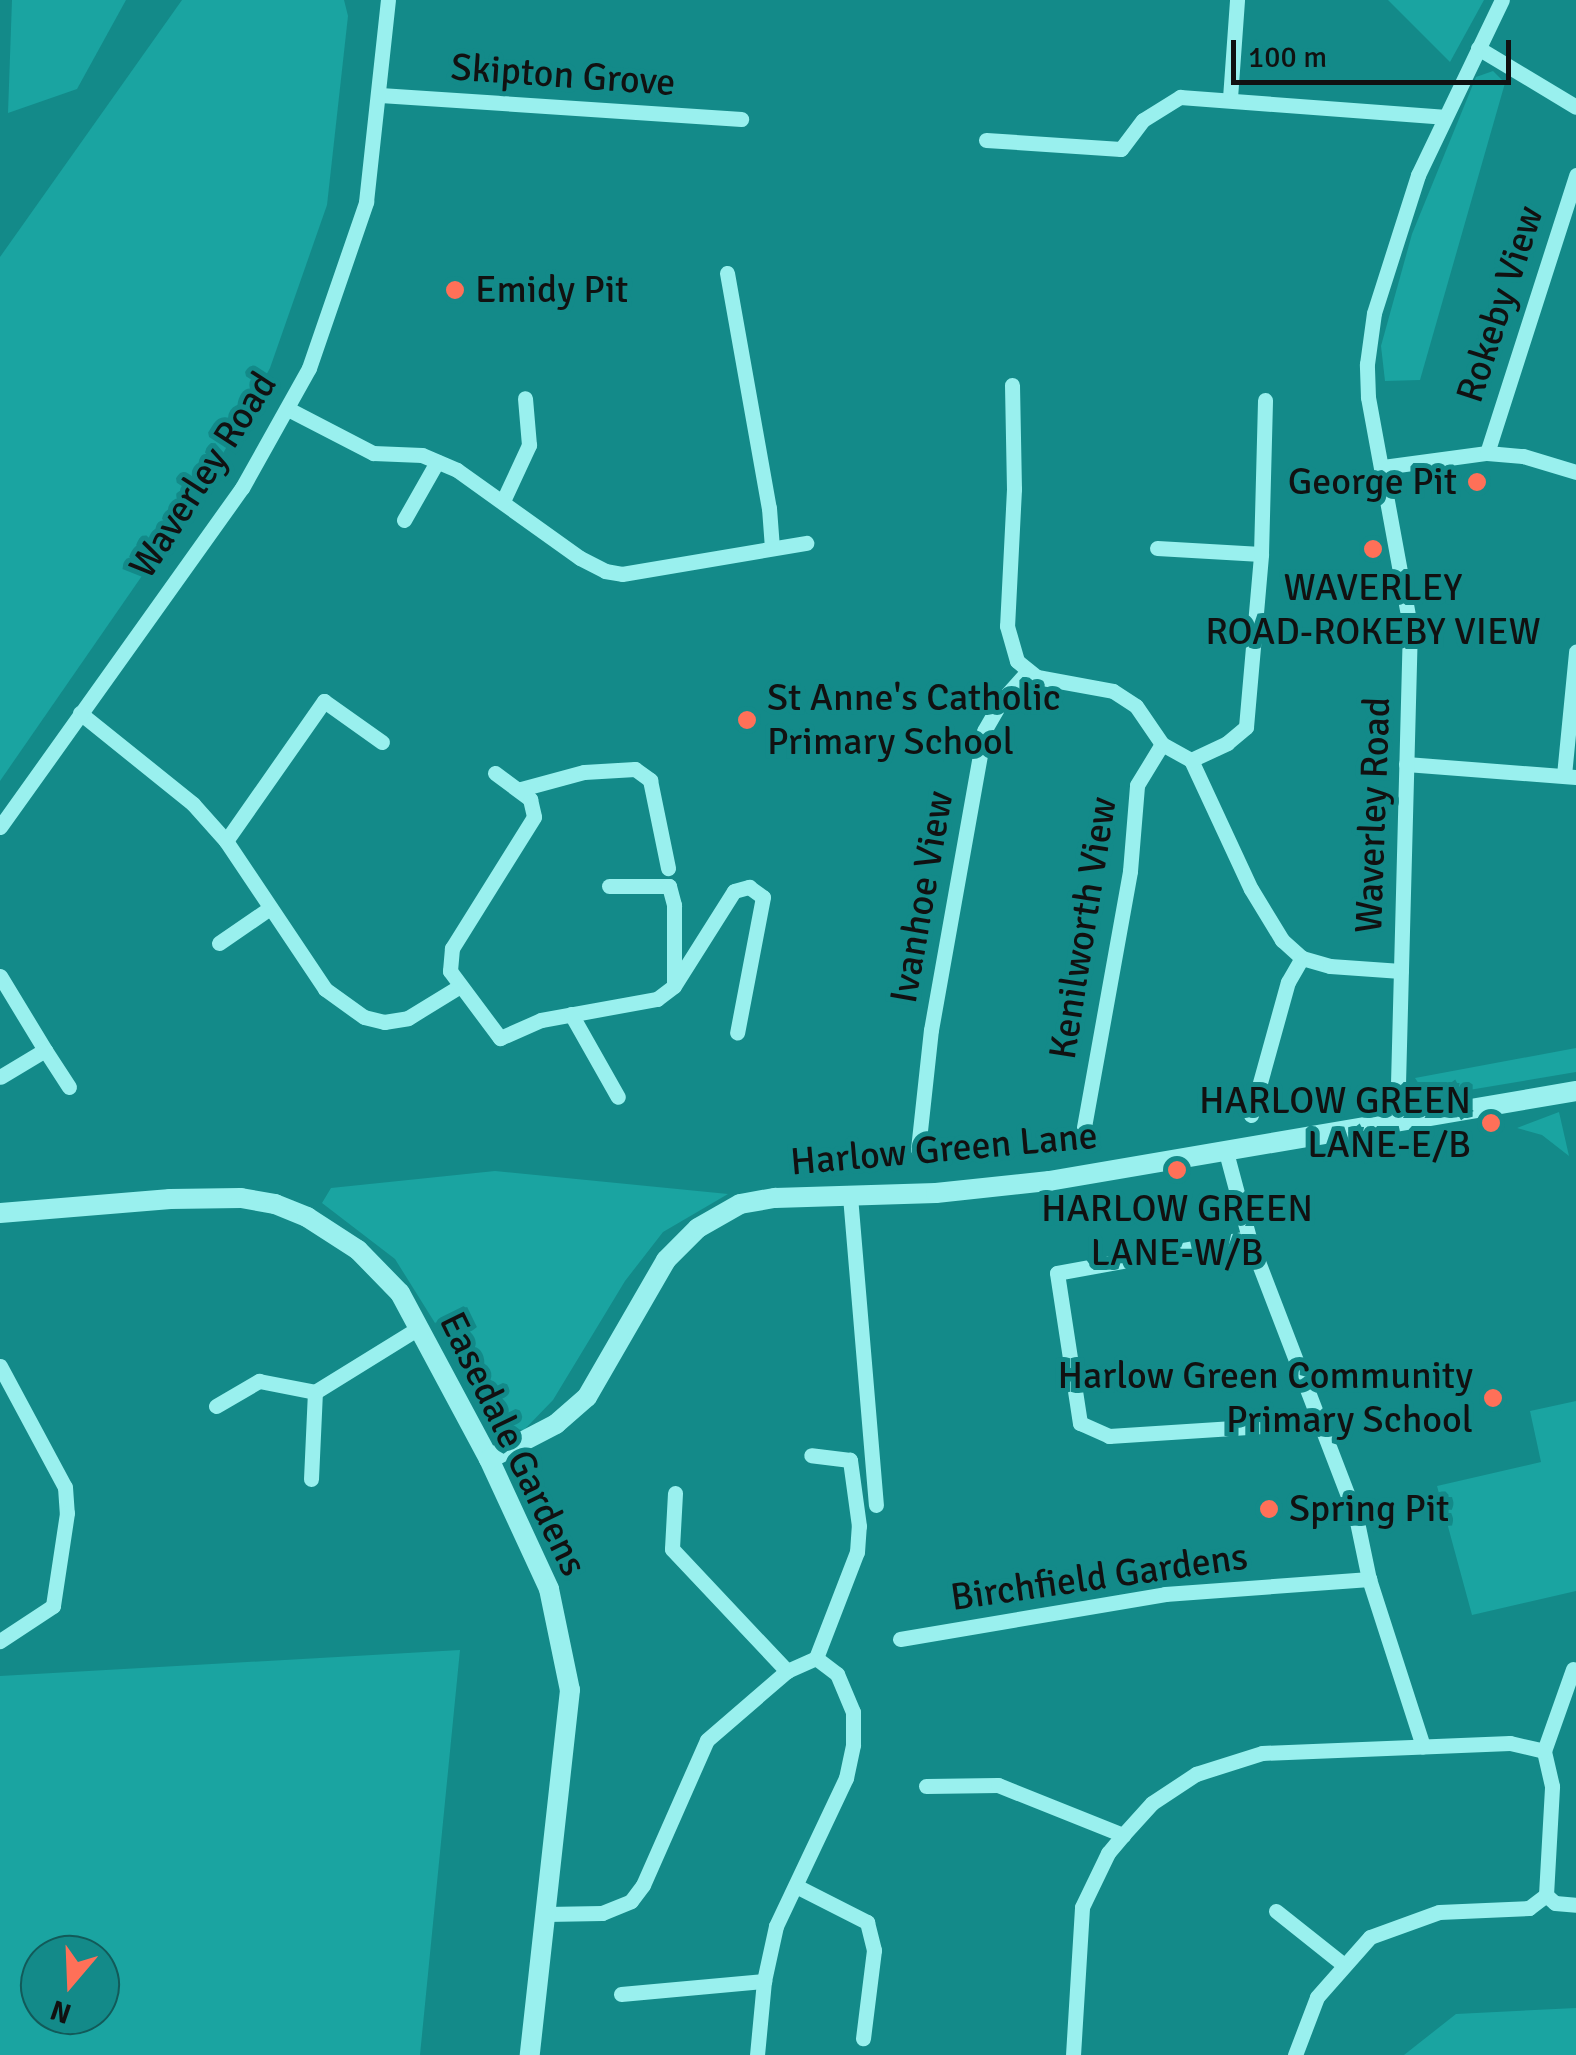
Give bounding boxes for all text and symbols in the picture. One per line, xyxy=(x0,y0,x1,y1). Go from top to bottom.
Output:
scale bar xyxy=(1236,20,1516,82)
text: 100 m xyxy=(1248,39,1327,76)
street label: Skipton Grove xyxy=(449,44,677,106)
street label: Rokeby View xyxy=(1447,200,1553,408)
place label: Emidy Pit xyxy=(475,267,628,313)
marker: Emidy Pit xyxy=(444,279,466,301)
street label: Waverley Road xyxy=(120,364,286,586)
place label: George Pit xyxy=(1288,459,1457,505)
marker: George Pit xyxy=(1466,471,1488,493)
marker: WAVERLEY ROAD-ROKEBY VIEW xyxy=(1362,538,1384,560)
place label: WAVERLEY ROAD-ROKEBY VIEW xyxy=(1205,565,1541,654)
place label: St Anne's Catholic Primary School xyxy=(767,675,1061,764)
street label: Waverley Road xyxy=(1346,696,1400,934)
marker: St Anne's Catholic Primary School xyxy=(736,709,758,731)
street label: Ivanhoe View xyxy=(881,788,963,1006)
street label: Kenilworth View xyxy=(1040,794,1126,1062)
place label: HARLOW GREEN LANE-E/B xyxy=(1199,1078,1471,1168)
marker: HARLOW GREEN LANE-E/B xyxy=(1480,1112,1502,1134)
street label: Harlow Green Lane xyxy=(789,1113,1099,1185)
marker: HARLOW GREEN LANE-W/B xyxy=(1166,1159,1188,1181)
place label: HARLOW GREEN LANE-W/B xyxy=(1041,1186,1313,1276)
street label: Easedale Gardens xyxy=(429,1305,597,1583)
place label: Harlow Green Community Primary School xyxy=(1057,1353,1473,1442)
marker: Harlow Green Community Primary School xyxy=(1482,1387,1504,1409)
place label: Spring Pit xyxy=(1289,1486,1449,1532)
marker: Spring Pit xyxy=(1258,1498,1280,1520)
street label: Birchfield Gardens xyxy=(948,1534,1250,1620)
north arrow xyxy=(20,1935,120,2035)
text: N xyxy=(46,1992,76,2031)

